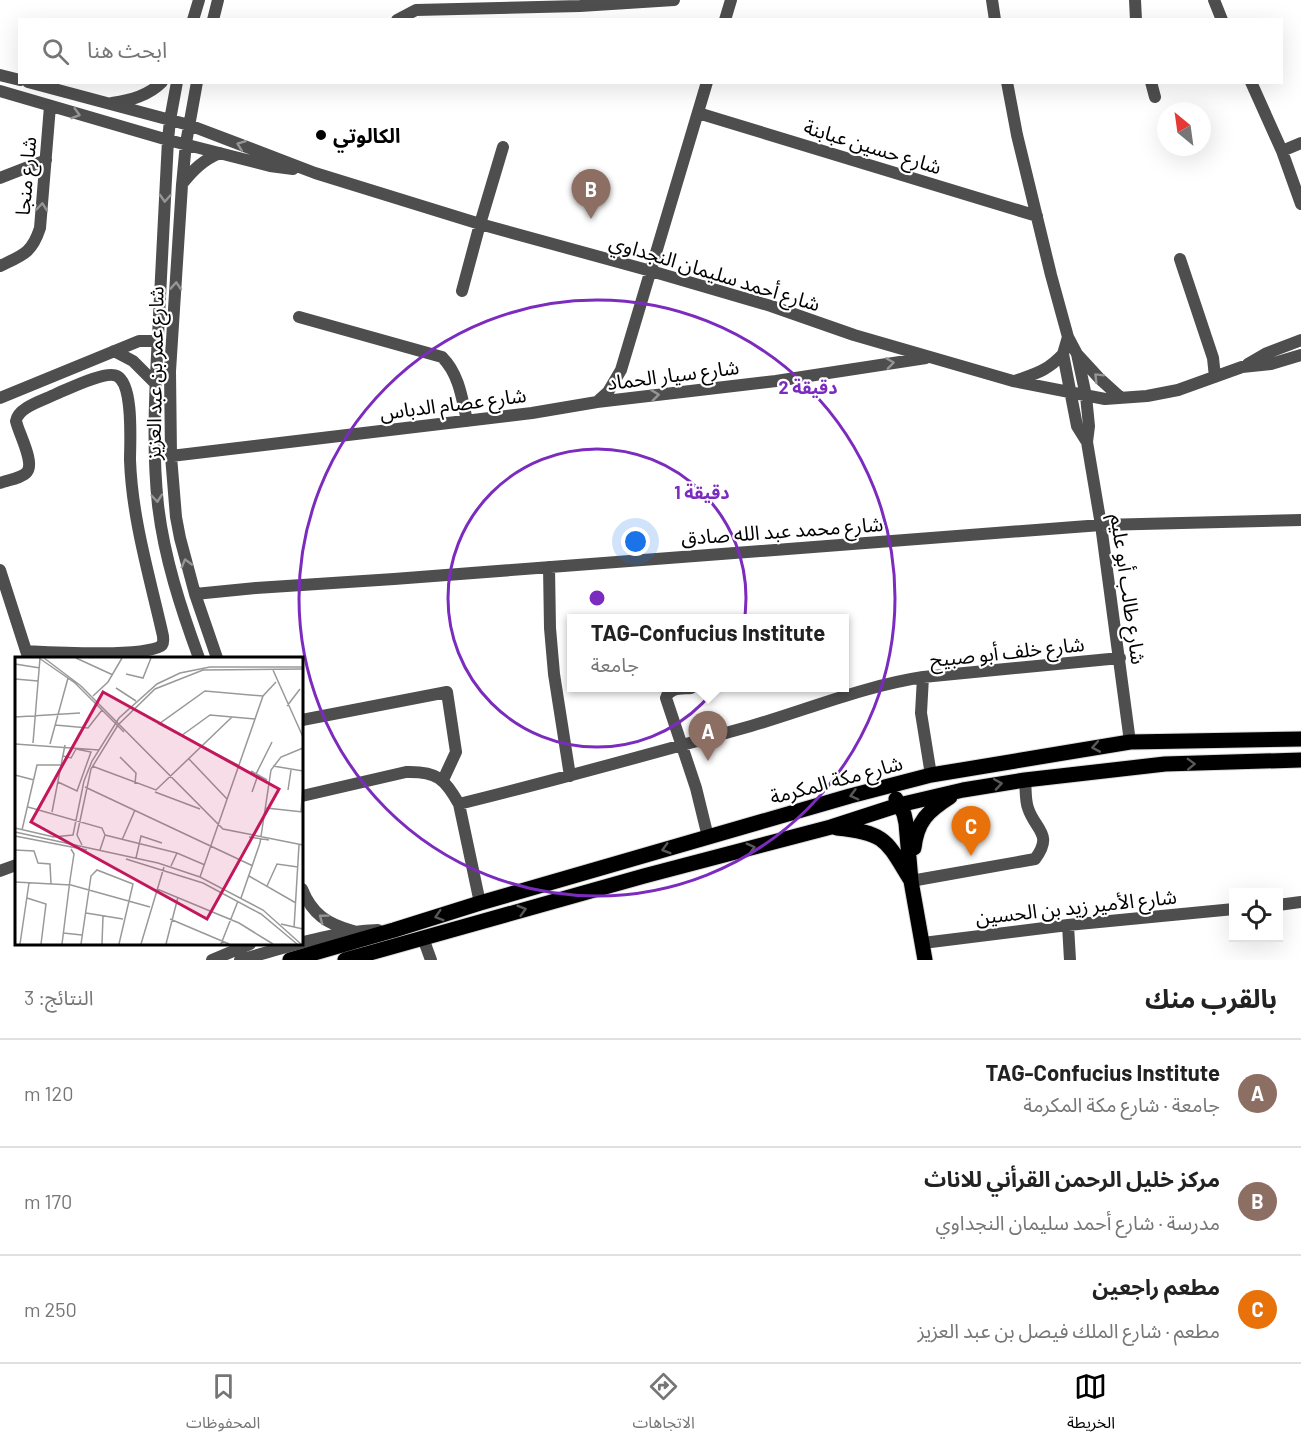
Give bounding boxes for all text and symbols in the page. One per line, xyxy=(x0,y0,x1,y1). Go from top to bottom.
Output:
search box xyxy=(18,18,1283,84)
icon: search xyxy=(39,35,72,68)
text: ابحث هنا xyxy=(87,36,167,62)
north arrow xyxy=(1157,102,1211,156)
one-way arrow xyxy=(71,106,81,119)
street label: شارع حسين عبابنة xyxy=(800,114,945,182)
place label: الكالوتي xyxy=(333,123,401,153)
marker: الكالوتي xyxy=(314,128,328,142)
street label: شارع منجا xyxy=(10,136,44,217)
one-way arrow xyxy=(236,139,247,152)
pin: B xyxy=(572,170,610,219)
one-way arrow xyxy=(158,194,171,203)
one-way arrow xyxy=(35,202,48,211)
street label: شارع أحمد سليمان النجداوي xyxy=(605,229,823,320)
one-way arrow xyxy=(169,281,182,290)
street label: شارع عمر بن عبد العزيز xyxy=(140,286,172,461)
street label: شارع سيار الحماد xyxy=(606,354,741,398)
one-way arrow xyxy=(885,358,895,370)
one-way arrow xyxy=(1095,373,1106,384)
text: 2 دقيقة xyxy=(779,376,837,398)
street label: شارع عصام الدباس xyxy=(378,382,528,428)
one-way arrow xyxy=(651,390,660,402)
text: 1 دقيقة xyxy=(674,481,730,503)
one-way arrow xyxy=(150,493,163,503)
street label: شارع محمد عبد الله صادق xyxy=(680,511,884,553)
street label: شارع طالب أبو عليم xyxy=(1103,512,1151,666)
your location xyxy=(621,527,650,556)
one-way arrow xyxy=(181,558,193,569)
centre of rings xyxy=(587,588,607,608)
popup xyxy=(567,614,849,692)
text: TAG-Confucius Institute xyxy=(591,619,825,645)
street label: شارع خلف أبو صبيح xyxy=(928,631,1086,675)
text: جامعة xyxy=(591,652,639,676)
inset map xyxy=(15,657,303,945)
pin: A xyxy=(688,712,728,761)
one-way arrow xyxy=(1091,740,1101,753)
street label: شارع مكة المكرمة xyxy=(767,750,906,812)
one-way arrow xyxy=(1187,757,1196,770)
one-way arrow xyxy=(992,778,1002,791)
one-way arrow xyxy=(849,788,860,800)
pin: C xyxy=(952,806,990,856)
one-way arrow xyxy=(661,842,672,854)
one-way arrow xyxy=(746,843,756,856)
street label: شارع الأمير زيد بن الحسين xyxy=(974,883,1178,932)
map controls xyxy=(1229,888,1283,942)
button: locate xyxy=(1229,888,1283,942)
one-way arrow xyxy=(516,905,527,917)
one-way arrow xyxy=(434,909,445,921)
one-way arrow xyxy=(319,914,330,925)
text: بالقرب منك xyxy=(1145,982,1277,1013)
text: النتائج: 3 xyxy=(24,985,94,1009)
text: TAG-Confucius Institute xyxy=(985,1059,1220,1085)
text: 120 m xyxy=(24,1081,74,1105)
text: A xyxy=(1251,1081,1264,1105)
text: جامعة · شارع مكة المكرمة xyxy=(1023,1092,1220,1116)
text: مركز خليل الرحمن القرأني للاناث xyxy=(924,1165,1220,1191)
text: 170 m xyxy=(24,1189,72,1213)
text: B xyxy=(1251,1189,1264,1213)
text: مدرسة · شارع أحمد سليمان النجداوي xyxy=(936,1210,1220,1234)
text: مطعم راجعين xyxy=(1092,1273,1220,1299)
text: 250 m xyxy=(24,1297,77,1321)
text: C xyxy=(1251,1297,1264,1321)
text: مطعم · شارع الملك فيصل بن عبد العزيز xyxy=(917,1318,1220,1342)
tab: المحفوظات xyxy=(186,1370,260,1440)
tab: الاتجاهات xyxy=(632,1370,695,1440)
tab: الخريطة xyxy=(1067,1370,1115,1440)

